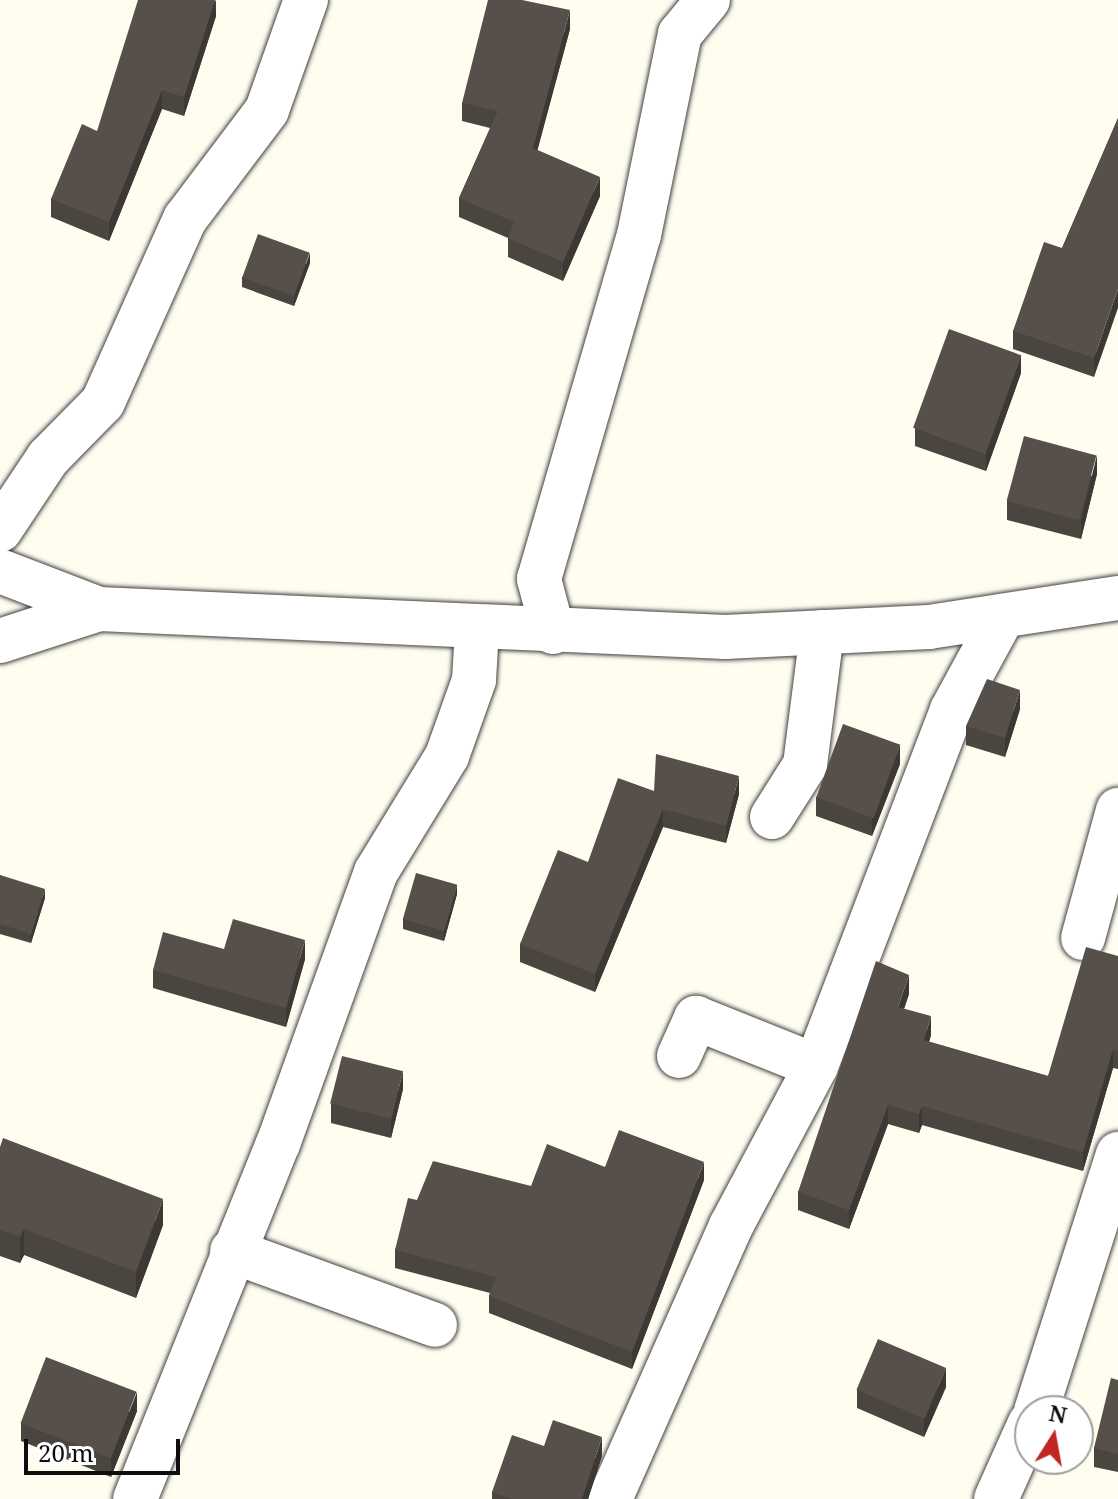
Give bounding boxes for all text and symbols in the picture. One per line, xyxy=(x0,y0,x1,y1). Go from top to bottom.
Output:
north arrow xyxy=(1014,1395,1094,1475)
text: N xyxy=(1047,1397,1070,1430)
scale bar xyxy=(28,1423,184,1473)
text: 20 m xyxy=(38,1436,94,1469)

